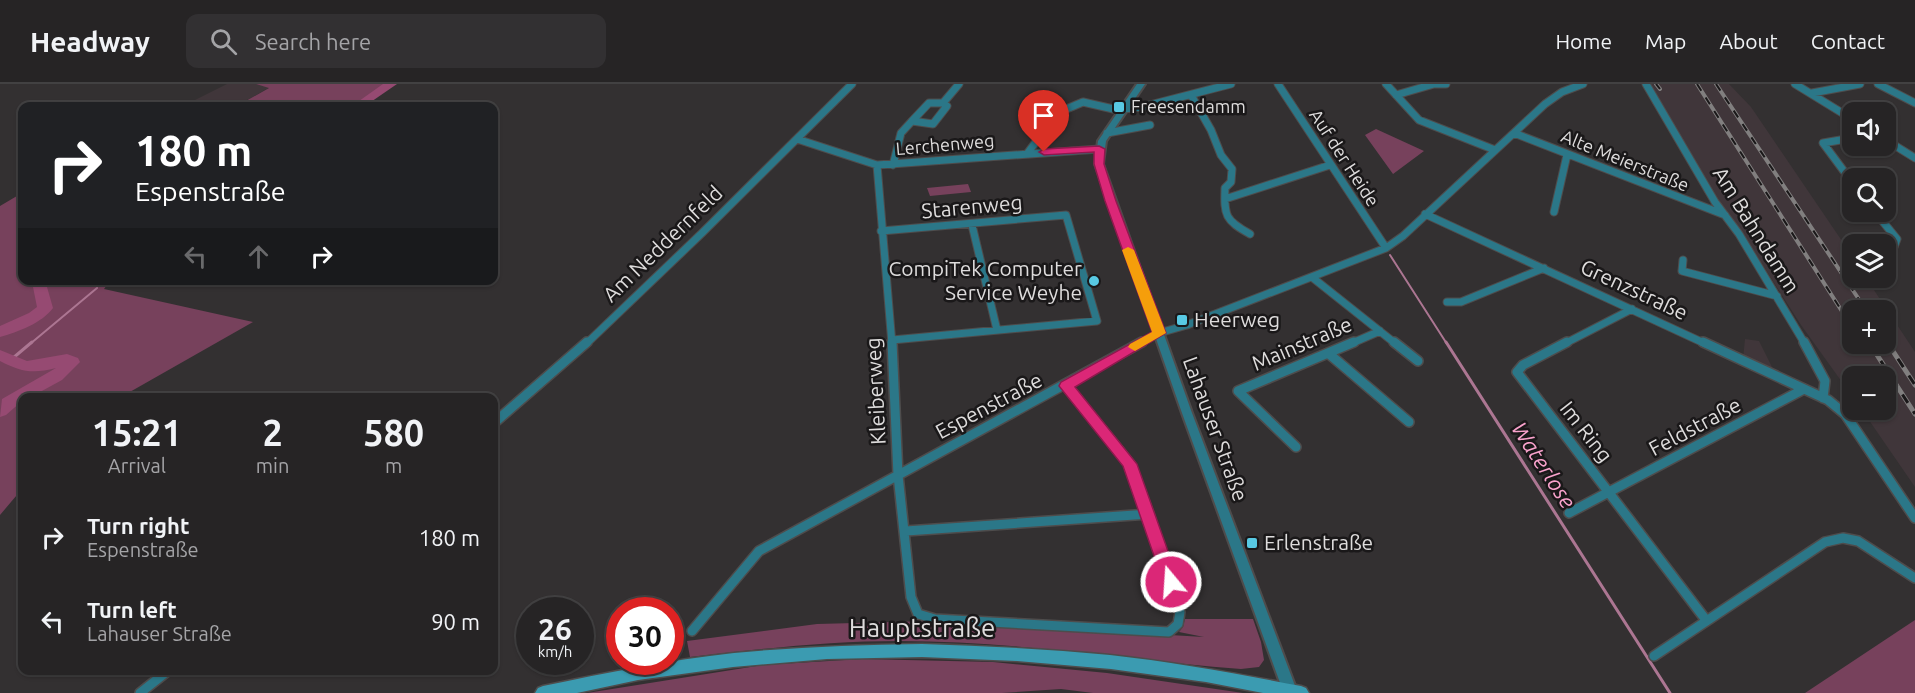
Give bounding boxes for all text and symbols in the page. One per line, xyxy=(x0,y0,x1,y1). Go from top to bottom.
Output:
search box xyxy=(186,14,606,68)
icon: search xyxy=(207,25,240,58)
text: Headway xyxy=(30,26,150,57)
text: Search here xyxy=(255,29,371,54)
text: Home xyxy=(1555,29,1612,53)
text: Map xyxy=(1645,29,1686,53)
text: About xyxy=(1719,29,1778,53)
text: Contact xyxy=(1811,29,1885,53)
pin xyxy=(1018,90,1069,152)
place label: Freesendamm xyxy=(1131,96,1246,116)
icon: arrive xyxy=(1027,99,1060,132)
marker: Freesendamm xyxy=(1112,100,1126,114)
map controls xyxy=(1842,102,1896,420)
button: sound xyxy=(1842,102,1896,156)
street label: Auf der Heide xyxy=(1306,105,1384,210)
street label: Alte Meierstraße xyxy=(1559,125,1692,195)
icon: right xyxy=(36,126,114,204)
text: 180 m xyxy=(135,127,252,174)
street label: Lerchenweg xyxy=(895,130,995,158)
street label: Am Bahndamm xyxy=(1709,162,1805,297)
button: search xyxy=(1842,168,1896,222)
text: Espenstraße xyxy=(135,176,286,206)
street label: Am Neddernfeld xyxy=(598,180,727,306)
street label: Starenweg xyxy=(920,190,1023,222)
button: layers xyxy=(1842,234,1896,288)
icon: left xyxy=(179,240,212,273)
icon: ahead xyxy=(242,240,275,273)
icon: right xyxy=(305,240,338,273)
street label: Grenzstraße xyxy=(1577,254,1692,324)
place label: CompiTek Computer Service Weyhe xyxy=(888,256,1082,304)
marker: CompiTek Computer Service Weyhe xyxy=(1087,274,1101,288)
button: + xyxy=(1842,300,1896,354)
place label: Heerweg xyxy=(1194,307,1280,331)
street label: Mainstraße xyxy=(1248,311,1355,375)
marker: Heerweg xyxy=(1175,313,1189,327)
street label: Kleiberweg xyxy=(860,337,890,445)
street label: Lahauser Straße xyxy=(1179,353,1253,504)
button: − xyxy=(1842,366,1896,420)
street label: Espenstraße xyxy=(931,367,1046,443)
street label: Feldstraße xyxy=(1644,392,1745,460)
street label: Im Ring xyxy=(1556,396,1618,467)
text: 15:21 xyxy=(92,412,182,453)
text: 2 xyxy=(262,412,283,453)
text: 580 xyxy=(363,412,424,453)
water label: Waterlose xyxy=(1507,417,1581,512)
text: Arrival xyxy=(108,454,166,477)
text: min xyxy=(256,454,289,477)
text: m xyxy=(385,454,402,477)
text: Turn right xyxy=(87,513,189,538)
icon: right xyxy=(36,521,69,554)
text: 180 m xyxy=(419,525,480,550)
place label: Erlenstraße xyxy=(1264,530,1373,554)
marker: Erlenstraße xyxy=(1245,536,1259,550)
text: Espenstraße xyxy=(87,538,199,561)
position arrow xyxy=(1139,550,1203,614)
text: Turn left xyxy=(87,597,177,622)
speed limit sign: 30 xyxy=(606,597,684,675)
icon: left xyxy=(36,605,69,638)
text: 90 m xyxy=(431,609,480,634)
text: 26 xyxy=(538,612,572,646)
street label: Hauptstraße xyxy=(849,613,995,642)
text: Lahauser Straße xyxy=(87,622,232,645)
text: km/h xyxy=(538,643,572,660)

